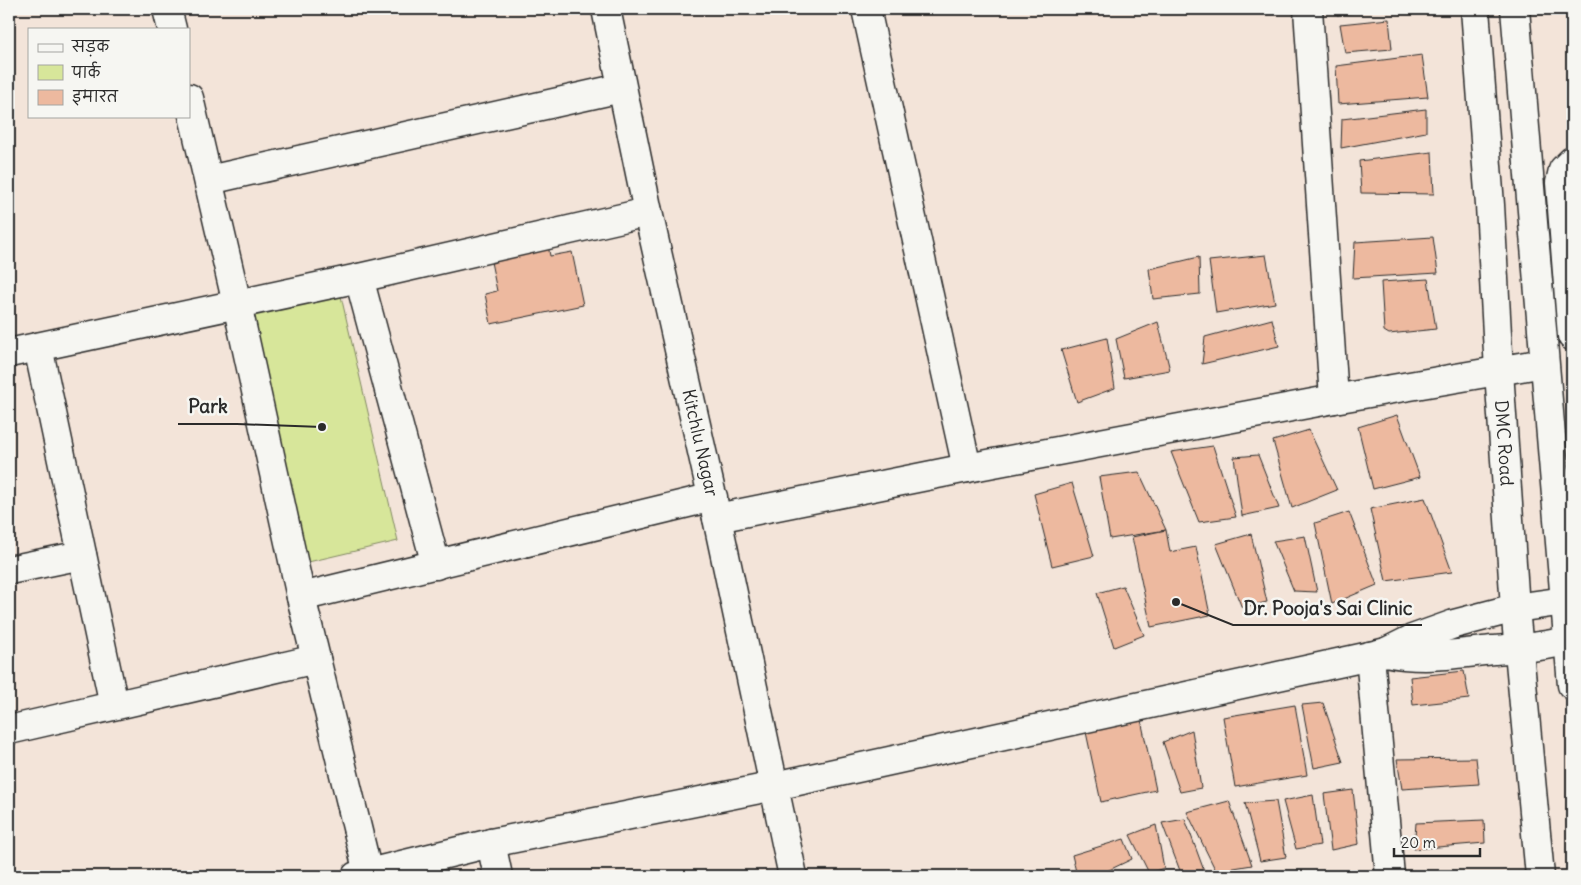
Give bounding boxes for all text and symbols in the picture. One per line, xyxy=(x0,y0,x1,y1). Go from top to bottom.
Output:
legend xyxy=(28,28,190,118)
text: सड़क xyxy=(71,37,110,57)
text: पार्क xyxy=(71,61,102,82)
text: इमारत xyxy=(72,87,119,106)
street label: Kitchlu Nagar xyxy=(677,387,724,500)
callout: Park xyxy=(178,390,237,424)
text: Park xyxy=(188,394,228,418)
street label: DMC Road xyxy=(1490,399,1519,487)
callout: Dr. Pooja's Sai Clinic xyxy=(1233,591,1422,625)
text: Dr. Pooja's Sai Clinic xyxy=(1244,596,1413,620)
scale bar xyxy=(1394,825,1480,857)
text: 20 m xyxy=(1401,833,1436,852)

